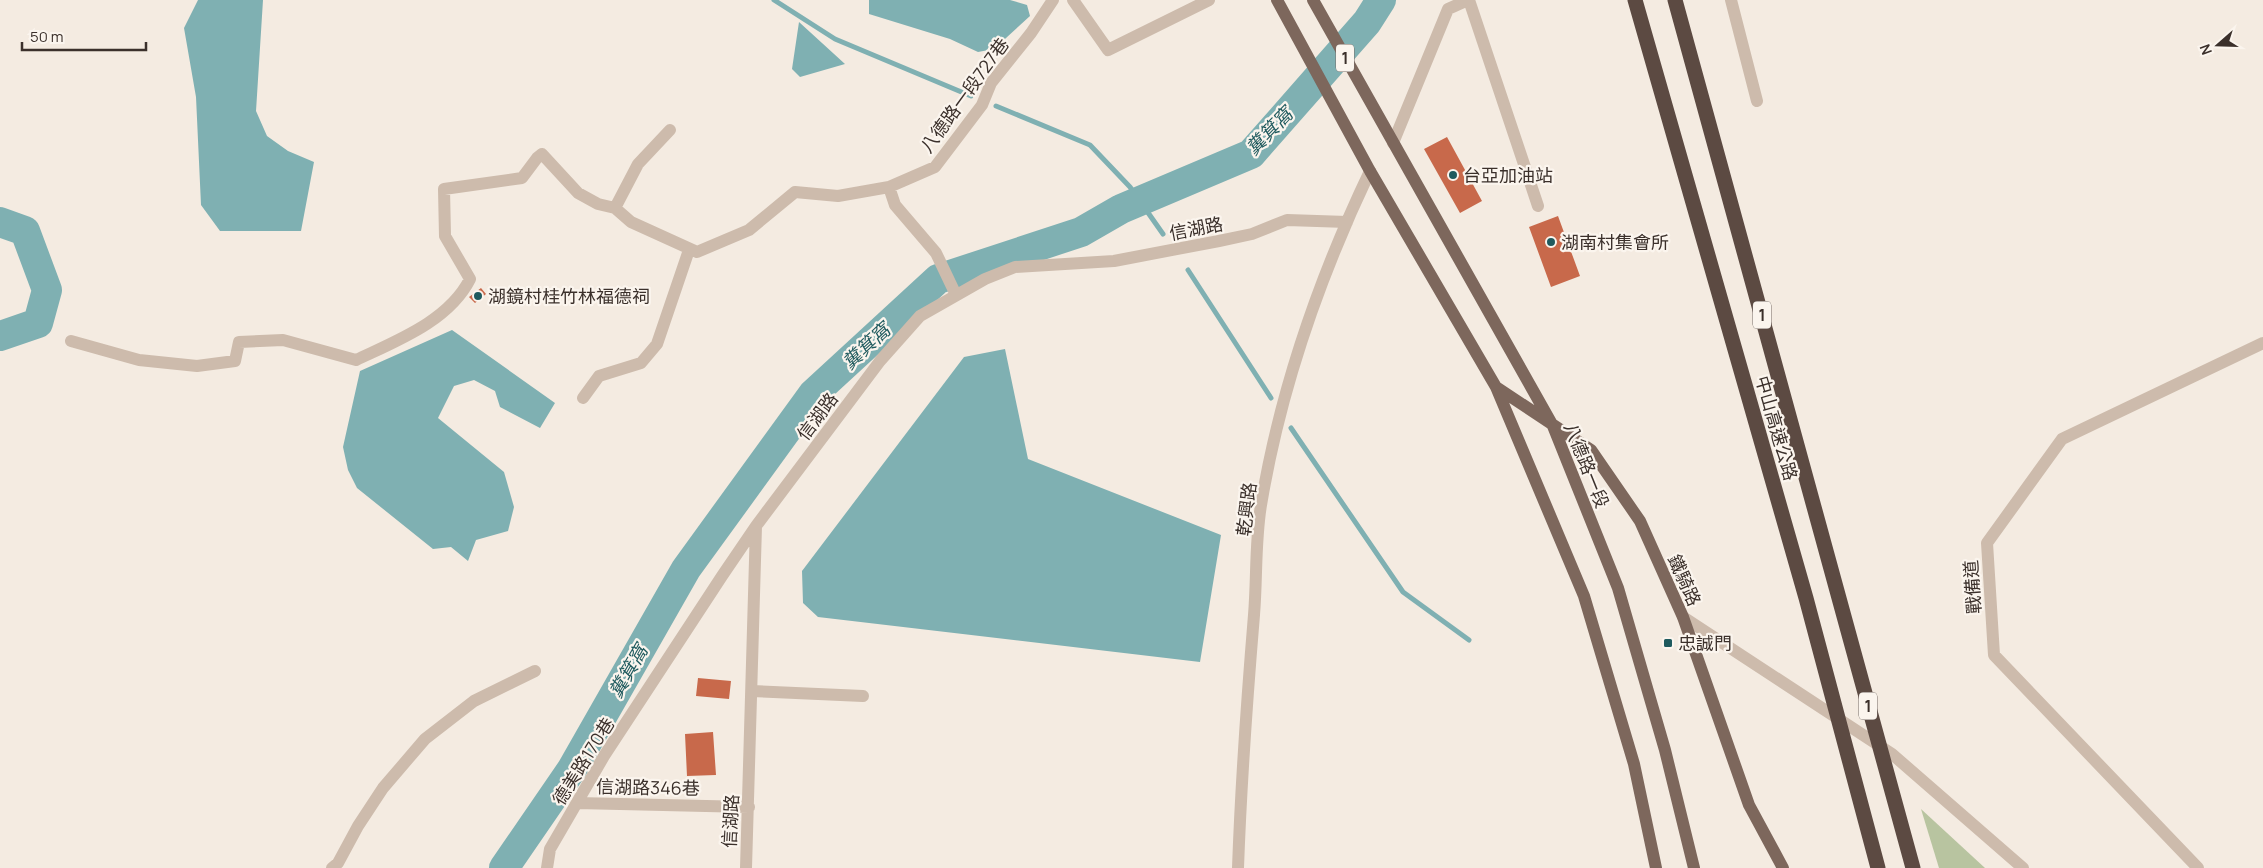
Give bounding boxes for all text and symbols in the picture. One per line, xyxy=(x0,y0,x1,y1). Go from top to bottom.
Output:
scale bar xyxy=(22,20,146,52)
north arrow xyxy=(2193,20,2243,70)
text: 50 m xyxy=(30,26,64,47)
street label: 八德路一段727巷 xyxy=(914,33,1014,157)
text: N xyxy=(2195,42,2216,58)
road number: 1 xyxy=(1336,44,1354,72)
water label: 糞箕窩 xyxy=(1240,99,1300,161)
place label: 台亞加油站 xyxy=(1463,163,1553,187)
marker: 台亞加油站 xyxy=(1447,169,1459,181)
street label: 信湖路 xyxy=(1167,211,1225,245)
place label: 湖南村集會所 xyxy=(1561,230,1669,254)
marker: 湖南村集會所 xyxy=(1545,236,1557,248)
place label: 湖鏡村桂竹林福德祠 xyxy=(488,284,650,308)
marker: 湖鏡村桂竹林福德祠 xyxy=(472,290,484,302)
road number: 1 xyxy=(1753,302,1771,328)
water label: 糞箕窩 xyxy=(836,315,898,375)
street label: 中山高速公路 xyxy=(1751,373,1803,483)
street label: 信湖路 xyxy=(791,387,843,445)
street label: 八德路一段 xyxy=(1559,419,1615,511)
street label: 乾興路 xyxy=(1231,481,1261,537)
street label: 鐵騎路 xyxy=(1663,550,1707,610)
street label: 戰備道 xyxy=(1958,559,1986,615)
place label: 忠誠門 xyxy=(1678,631,1732,655)
water label: 糞箕窩 xyxy=(602,637,655,702)
marker: 忠誠門 xyxy=(1662,637,1674,649)
road number: 1 xyxy=(1859,692,1877,719)
street label: 德美路170巷 xyxy=(547,713,619,809)
street label: 信湖路346巷 xyxy=(596,774,700,800)
street label: 信湖路 xyxy=(717,793,743,849)

